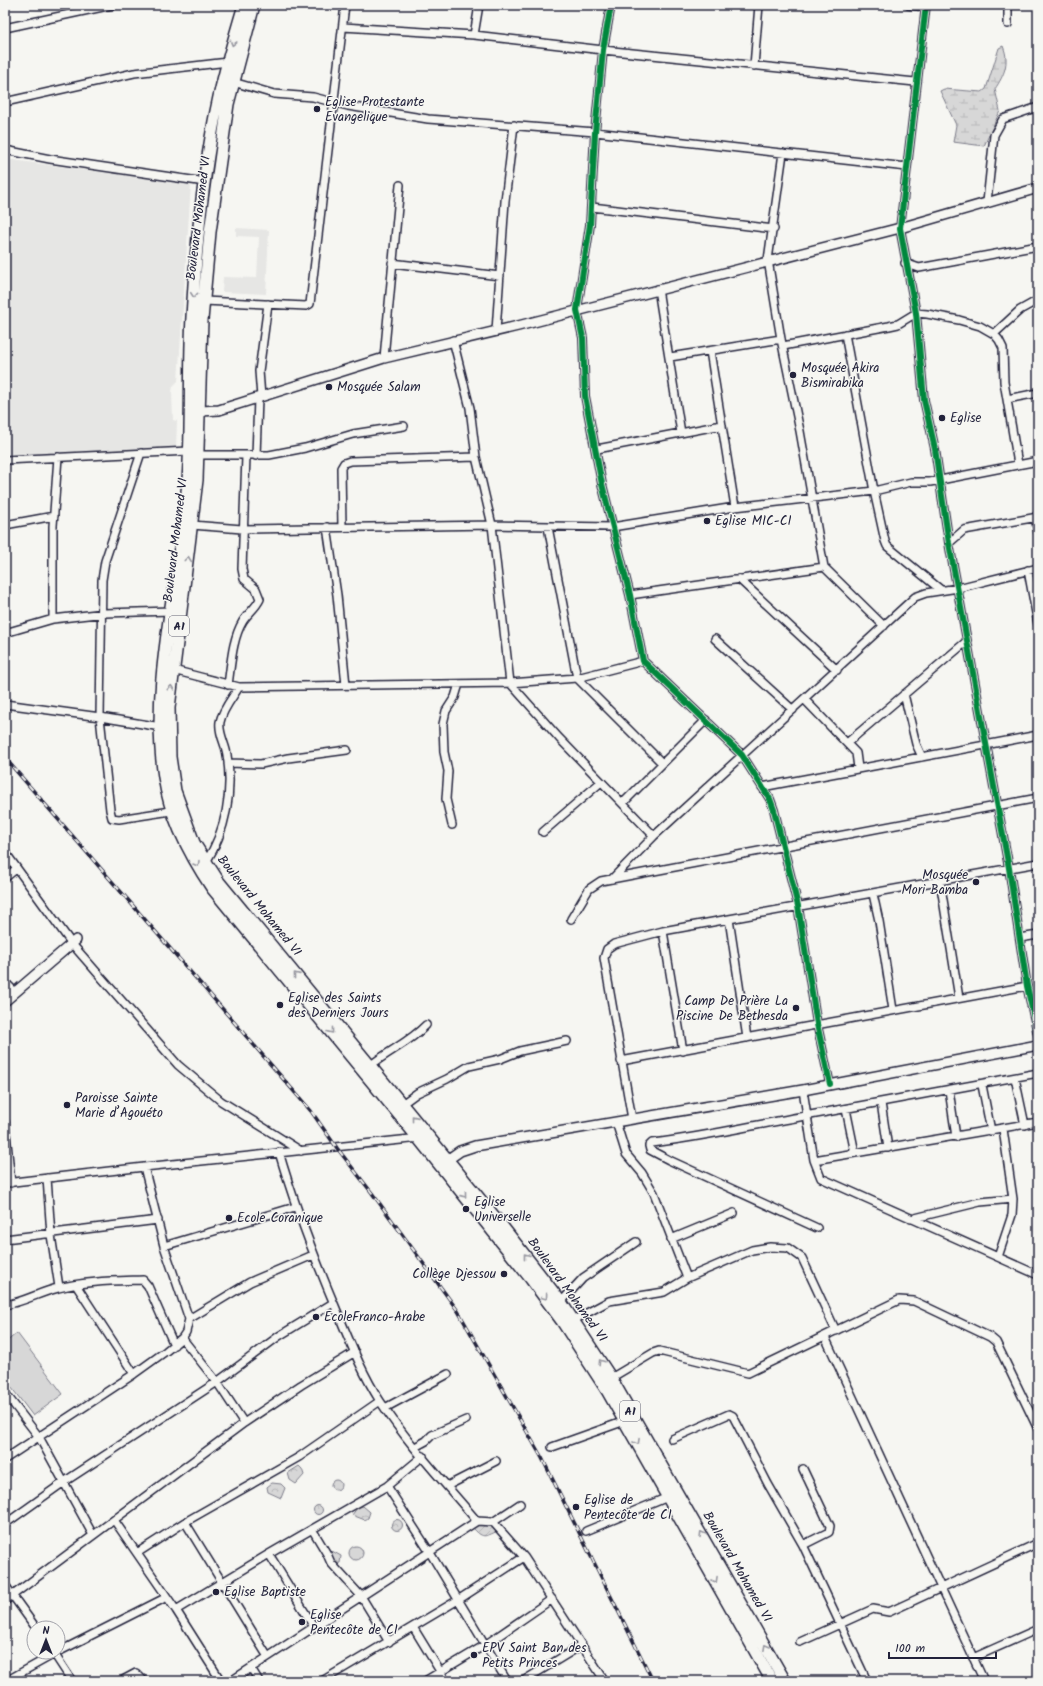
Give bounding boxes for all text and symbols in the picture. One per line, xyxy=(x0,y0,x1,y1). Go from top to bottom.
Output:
one-way arrow xyxy=(229,39,238,46)
place label: Eglise Protestante Evangelique xyxy=(325,92,424,128)
marker: Eglise Protestante Evangelique xyxy=(312,104,322,114)
street label: Boulevard Mohamed VI xyxy=(181,155,217,281)
one-way arrow xyxy=(189,292,198,298)
place label: Mosquée Akira Bismirabika xyxy=(801,358,879,394)
marker: Mosquée Akira Bismirabika xyxy=(788,370,798,380)
place label: Mosquée Salam xyxy=(337,377,421,398)
marker: Mosquée Salam xyxy=(324,382,334,392)
place label: Eglise xyxy=(950,408,982,429)
marker: Eglise xyxy=(937,413,947,423)
street label: Boulevard Mohamed VI xyxy=(158,477,194,603)
place label: Eglise MIC-CI xyxy=(715,511,792,532)
marker: Eglise MIC-CI xyxy=(702,516,712,526)
one-way arrow xyxy=(183,556,192,562)
road number: A1 xyxy=(169,616,189,636)
one-way arrow xyxy=(166,685,175,691)
street label: Boulevard Mohamed VI xyxy=(211,851,307,961)
one-way arrow xyxy=(192,860,199,867)
place label: Mosquée Mori Bamba xyxy=(902,865,968,901)
marker: Mosquée Mori Bamba xyxy=(971,877,981,887)
one-way arrow xyxy=(293,972,300,979)
place label: Eglise des Saints des Derniers Jours xyxy=(288,988,389,1024)
place label: Camp De Prière La Piscine De Bethesda xyxy=(676,991,788,1027)
marker: Eglise des Saints des Derniers Jours xyxy=(275,1000,285,1010)
marker: Camp De Prière La Piscine De Bethesda xyxy=(791,1003,801,1013)
one-way arrow xyxy=(326,1026,333,1034)
place label: Paroisse Sainte Marie d’Agouéto xyxy=(75,1088,163,1124)
marker: Paroisse Sainte Marie d’Agouéto xyxy=(62,1100,72,1110)
one-way arrow xyxy=(411,1116,418,1123)
one-way arrow xyxy=(460,1191,467,1198)
place label: Eglise Universelle xyxy=(474,1192,531,1228)
marker: Eglise Universelle xyxy=(461,1204,471,1214)
place label: Ecole Coranique xyxy=(237,1208,323,1229)
marker: Ecole Coranique xyxy=(224,1213,234,1223)
street label: Boulevard Mohamed VI xyxy=(522,1233,612,1347)
one-way arrow xyxy=(523,1253,530,1260)
place label: Collège Djessou xyxy=(412,1264,497,1285)
marker: Collège Djessou xyxy=(499,1269,509,1279)
one-way arrow xyxy=(540,1293,547,1300)
place label: EcoleFranco-Arabe xyxy=(324,1307,425,1328)
marker: EcoleFranco-Arabe xyxy=(311,1312,321,1322)
one-way arrow xyxy=(599,1359,606,1366)
road number: A1 xyxy=(620,1401,640,1421)
one-way arrow xyxy=(633,1438,640,1445)
place label: Eglise de Pentecôte de CI xyxy=(584,1490,672,1526)
marker: Eglise de Pentecôte de CI xyxy=(571,1502,581,1512)
street label: Boulevard Mohamed VI xyxy=(697,1508,777,1626)
one-way arrow xyxy=(699,1531,707,1538)
one-way arrow xyxy=(710,1576,717,1583)
place label: Eglise Baptiste xyxy=(224,1582,306,1603)
marker: Eglise Baptiste xyxy=(211,1587,221,1597)
place label: Eglise Pentecôte de CI xyxy=(310,1605,398,1641)
marker: Eglise Pentecôte de CI xyxy=(297,1617,307,1627)
north arrow xyxy=(26,1620,66,1660)
text: N xyxy=(43,1622,50,1640)
scale bar xyxy=(889,1634,996,1660)
place label: EPV Saint Ban des Petits Princes xyxy=(482,1638,587,1674)
text: 100 m xyxy=(895,1639,926,1658)
one-way arrow xyxy=(764,1644,771,1651)
marker: EPV Saint Ban des Petits Princes xyxy=(469,1650,479,1660)

